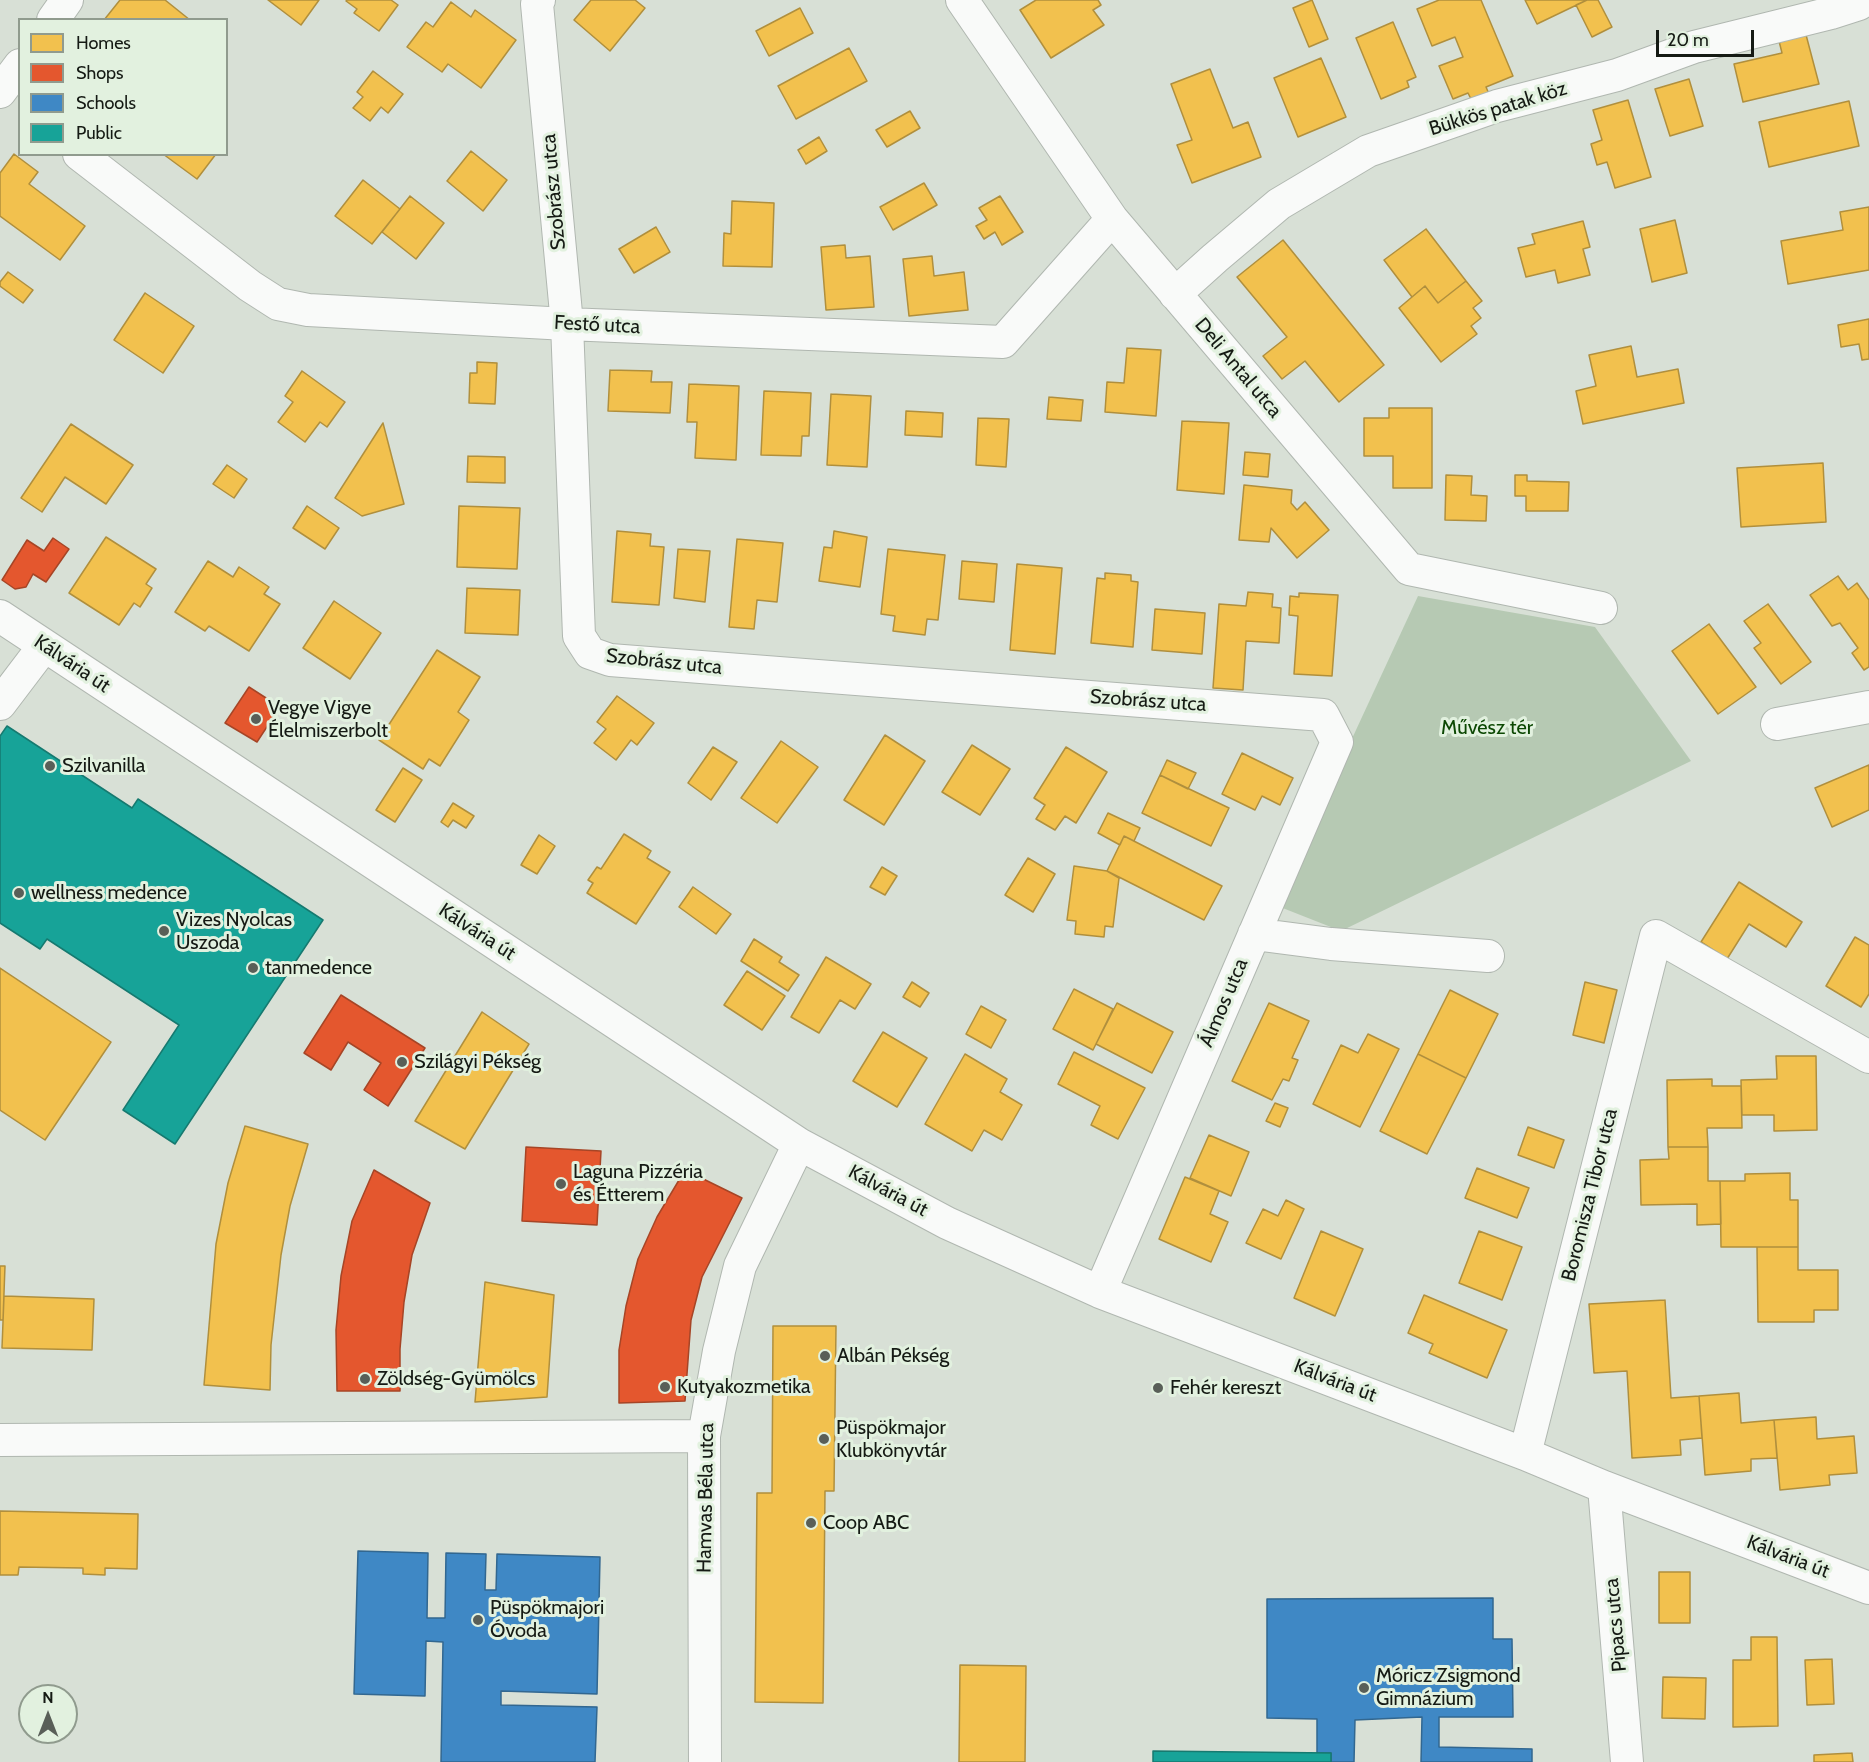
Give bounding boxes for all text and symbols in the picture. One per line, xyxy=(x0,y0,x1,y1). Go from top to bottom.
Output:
legend xyxy=(18,18,228,156)
scale bar xyxy=(1659,18,1756,56)
text: 20 m xyxy=(1667,29,1709,51)
text: Homes xyxy=(76,32,131,54)
text: Shops xyxy=(76,62,124,84)
street label: Bükkös patak köz xyxy=(1426,77,1570,141)
text: Schools xyxy=(76,92,136,114)
text: Public xyxy=(76,122,122,144)
street label: Szobrász utca xyxy=(537,133,571,251)
street label: Festő utca xyxy=(553,311,641,339)
street label: Deli Antal utca xyxy=(1189,313,1287,423)
street label: Kálvária út xyxy=(29,630,115,698)
street label: Szobrász utca xyxy=(605,644,723,680)
street label: Szobrász utca xyxy=(1089,685,1207,717)
place label: Vegye Vigye Élelmiszerbolt xyxy=(268,696,388,743)
marker: Vegye Vigye Élelmiszerbolt xyxy=(249,712,263,726)
park label: Művész tér xyxy=(1441,716,1533,740)
place label: Szilvanilla xyxy=(62,754,145,778)
marker: Szilvanilla xyxy=(43,759,57,773)
place label: wellness medence xyxy=(31,881,187,905)
marker: wellness medence xyxy=(12,886,26,900)
street label: Kálvária út xyxy=(434,898,520,966)
place label: Vizes Nyolcas Uszoda xyxy=(176,908,292,955)
marker: Vizes Nyolcas Uszoda xyxy=(157,924,171,938)
street label: Álmos utca xyxy=(1195,955,1253,1051)
place label: tanmedence xyxy=(265,956,372,980)
marker: tanmedence xyxy=(246,961,260,975)
place label: Szilágyi Pékség xyxy=(414,1050,541,1074)
marker: Szilágyi Pékség xyxy=(395,1055,409,1069)
street label: Boromisza Tibor utca xyxy=(1557,1106,1623,1284)
place label: Laguna Pizzéria és Étterem xyxy=(573,1160,703,1207)
street label: Kálvária út xyxy=(844,1160,932,1222)
marker: Laguna Pizzéria és Étterem xyxy=(554,1177,568,1191)
place label: Albán Pékség xyxy=(837,1344,949,1368)
marker: Albán Pékség xyxy=(818,1349,832,1363)
street label: Kálvária út xyxy=(1290,1354,1380,1408)
place label: Zöldség-Gyümölcs xyxy=(377,1367,535,1391)
marker: Zöldség-Gyümölcs xyxy=(358,1372,372,1386)
place label: Kutyakozmetika xyxy=(677,1375,811,1399)
place label: Fehér kereszt xyxy=(1170,1376,1281,1400)
marker: Kutyakozmetika xyxy=(658,1380,672,1394)
marker: Fehér kereszt xyxy=(1151,1381,1165,1395)
place label: Püspökmajor Klubkönyvtár xyxy=(836,1416,947,1463)
street label: Hamvas Béla utca xyxy=(693,1423,719,1573)
marker: Püspökmajor Klubkönyvtár xyxy=(817,1432,831,1446)
place label: Coop ABC xyxy=(823,1511,909,1535)
marker: Coop ABC xyxy=(804,1516,818,1530)
street label: Kálvária út xyxy=(1743,1530,1833,1584)
street label: Pipacs utca xyxy=(1600,1577,1632,1673)
place label: Püspökmajori Óvoda xyxy=(490,1596,604,1643)
marker: Püspökmajori Óvoda xyxy=(471,1613,485,1627)
place label: Móricz Zsigmond Gimnázium xyxy=(1376,1664,1521,1711)
marker: Móricz Zsigmond Gimnázium xyxy=(1357,1681,1371,1695)
north arrow xyxy=(18,1684,78,1744)
text: N xyxy=(42,1688,54,1707)

